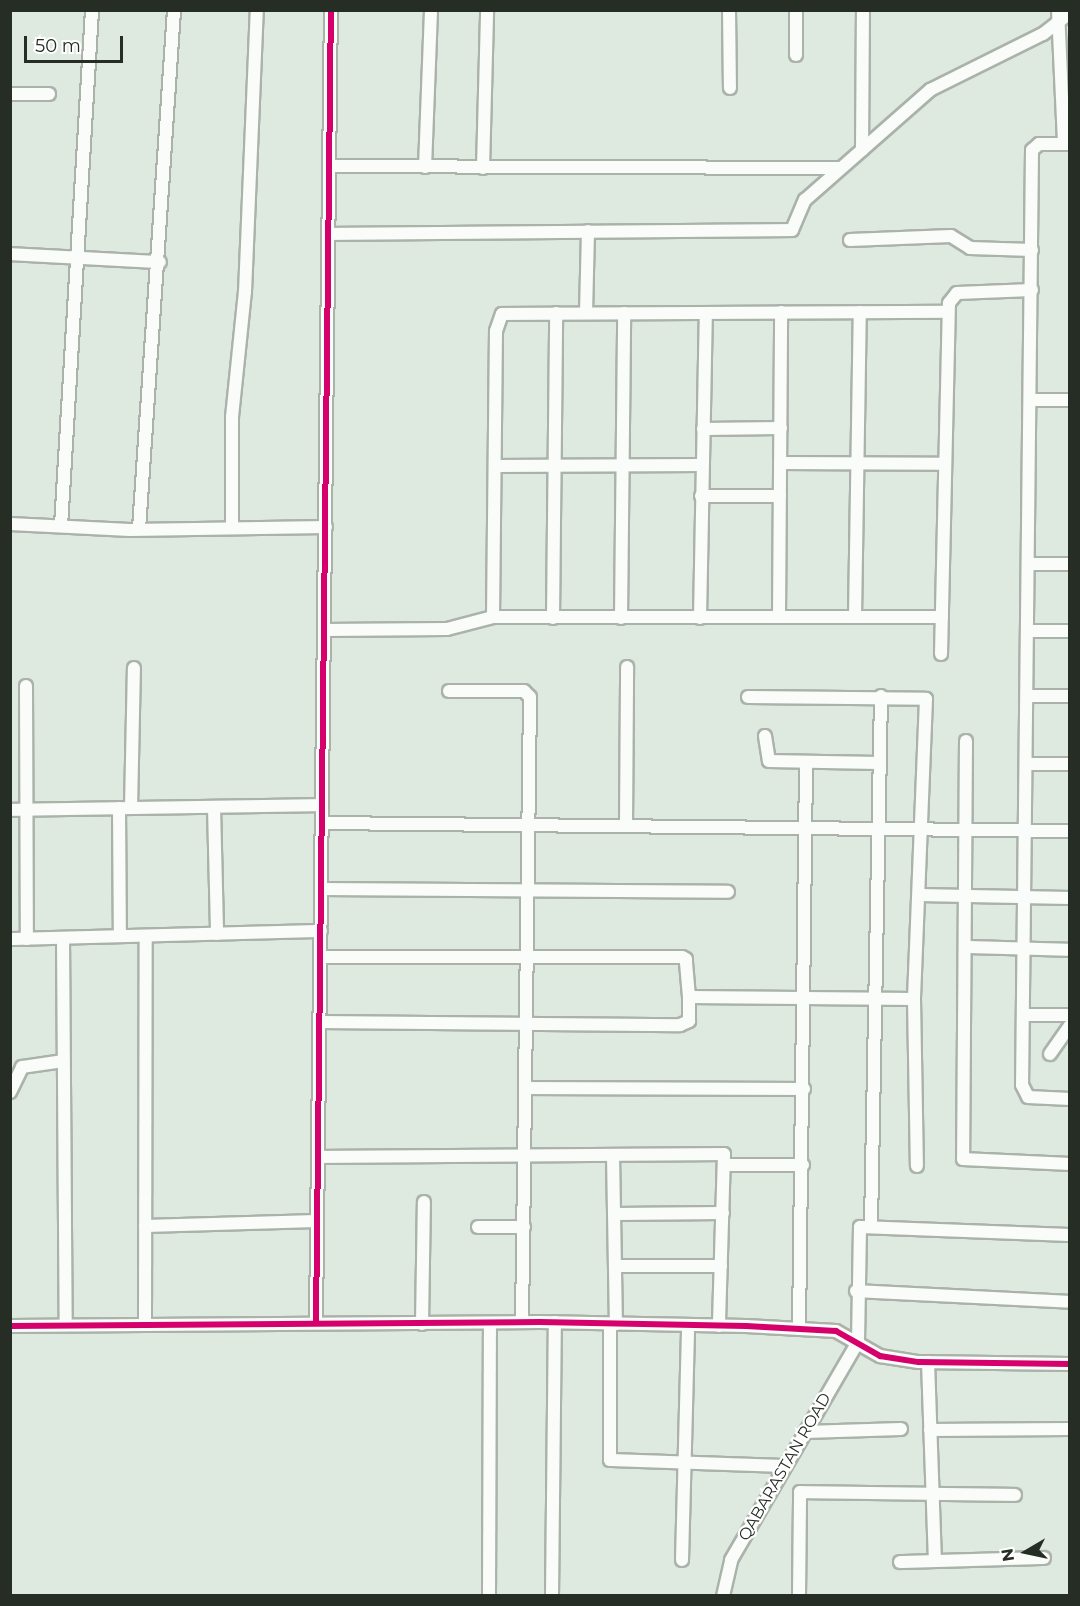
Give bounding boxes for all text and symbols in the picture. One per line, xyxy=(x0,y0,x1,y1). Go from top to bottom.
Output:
scale bar xyxy=(27,24,126,62)
text: 50 m xyxy=(35,35,81,57)
street label: QABARASTAN ROAD xyxy=(735,1390,835,1544)
north arrow xyxy=(996,1522,1056,1582)
text: N xyxy=(997,1547,1018,1563)

